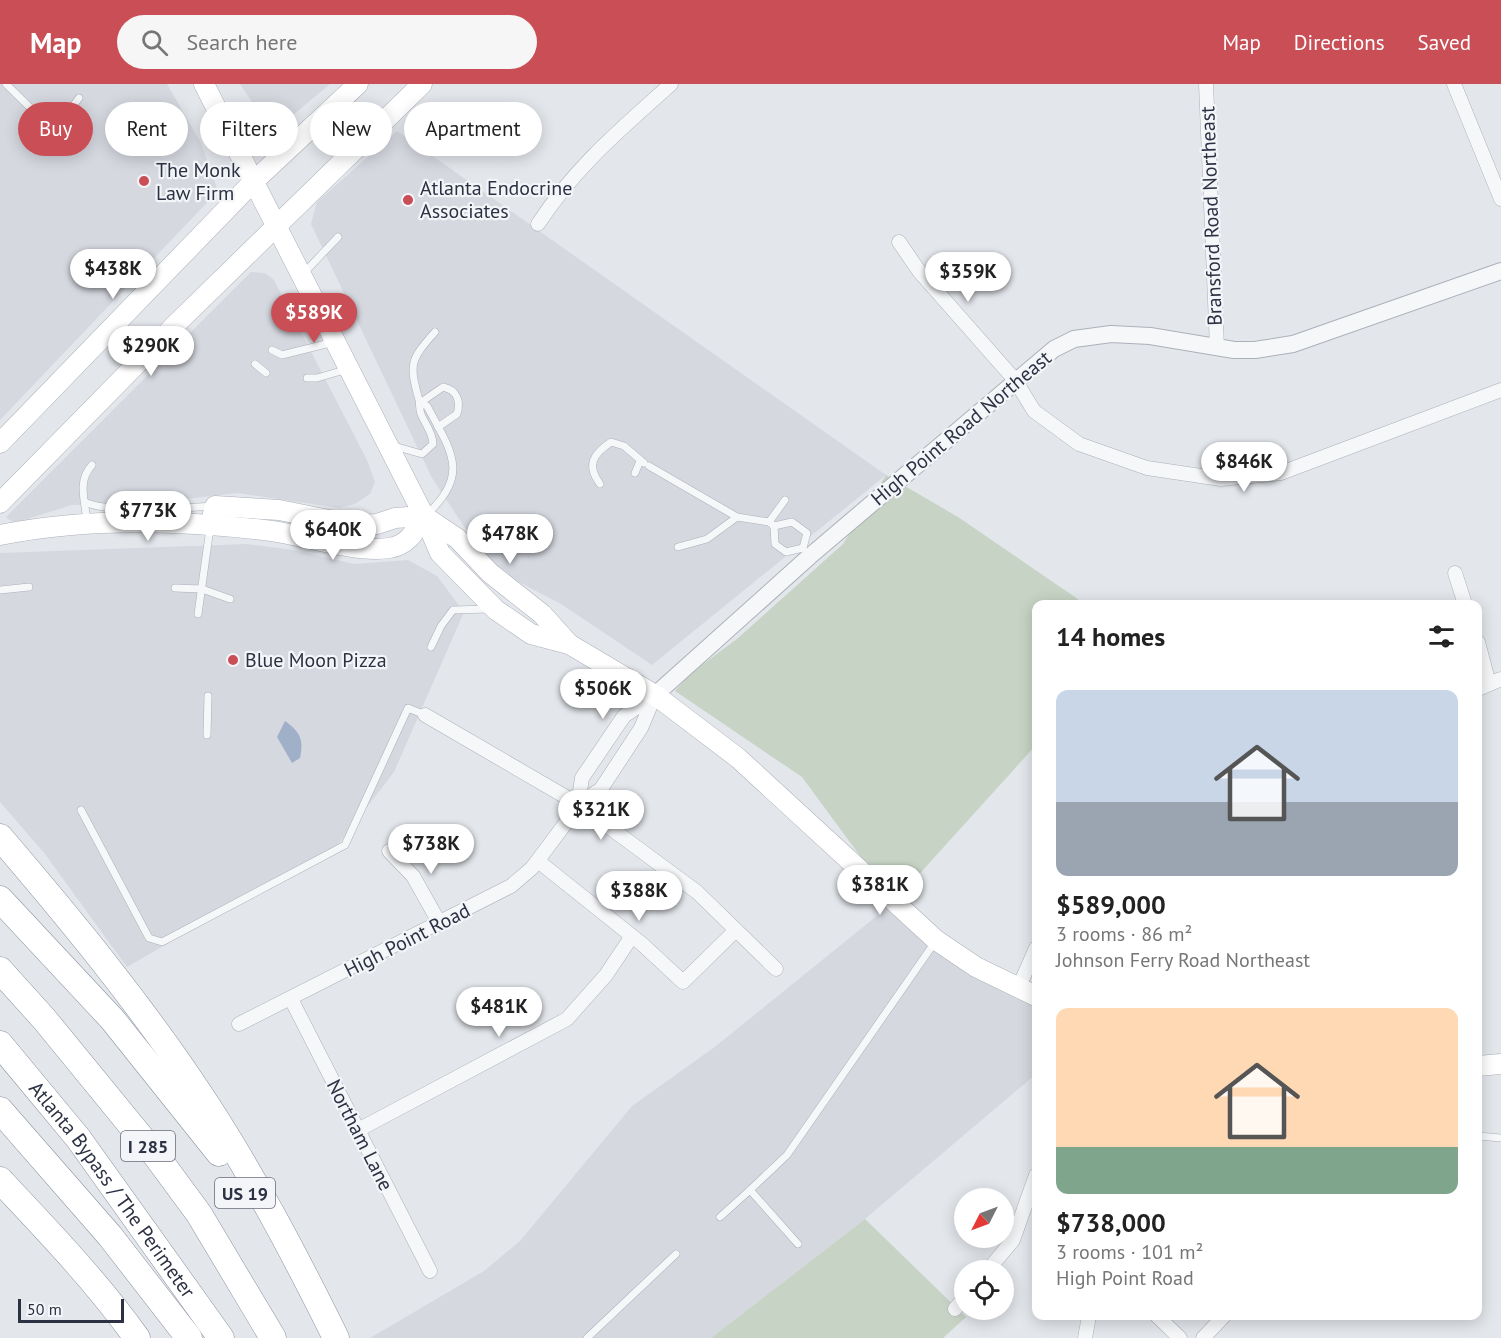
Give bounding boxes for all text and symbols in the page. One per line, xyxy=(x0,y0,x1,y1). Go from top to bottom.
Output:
search box xyxy=(117,15,537,69)
text: Map xyxy=(30,24,81,61)
icon: search xyxy=(138,26,171,59)
text: Search here xyxy=(186,28,297,56)
text: Map xyxy=(1222,29,1261,56)
text: Directions xyxy=(1294,29,1385,56)
text: Saved xyxy=(1418,29,1471,56)
chip: Buy xyxy=(18,102,93,156)
chip: Rent xyxy=(105,102,188,156)
chip: Filters xyxy=(200,102,298,156)
chip: New xyxy=(310,102,392,156)
chip: Apartment xyxy=(404,102,542,156)
street label: Bransford Road Northeast xyxy=(1194,105,1228,326)
place label: The Monk Law Firm xyxy=(156,157,241,206)
marker: The Monk Law Firm xyxy=(137,174,151,188)
place label: Atlanta Endocrine Associates xyxy=(420,175,572,224)
marker: Atlanta Endocrine Associates xyxy=(401,193,415,207)
pin: $438K xyxy=(71,249,155,300)
pin: $359K xyxy=(926,252,1010,303)
text: $438K xyxy=(84,255,142,281)
text: $359K xyxy=(939,258,997,284)
pin: $589K xyxy=(272,293,356,344)
text: $589K xyxy=(285,299,343,325)
pin: $290K xyxy=(109,326,193,377)
text: $290K xyxy=(122,332,180,358)
street label: High Point Road Northeast xyxy=(865,345,1057,511)
pin: $846K xyxy=(1202,442,1286,493)
text: $846K xyxy=(1215,448,1273,474)
pin: $773K xyxy=(106,491,190,542)
text: $773K xyxy=(119,497,177,523)
pin: $640K xyxy=(291,510,375,561)
pin: $478K xyxy=(468,514,552,565)
text: $640K xyxy=(304,516,362,542)
text: $478K xyxy=(481,520,539,546)
text: 14 homes xyxy=(1056,620,1165,653)
icon: filters xyxy=(1425,620,1458,653)
place label: Blue Moon Pizza xyxy=(245,647,387,673)
marker: Blue Moon Pizza xyxy=(226,653,240,667)
pin: $506K xyxy=(561,669,645,720)
text: $506K xyxy=(574,675,632,701)
icon: home xyxy=(1203,729,1311,837)
pin: $321K xyxy=(559,790,643,841)
text: $321K xyxy=(572,796,630,822)
pin: $738K xyxy=(389,824,473,875)
text: $738K xyxy=(402,830,460,856)
pin: $381K xyxy=(838,865,922,916)
pin: $388K xyxy=(597,871,681,922)
text: $381K xyxy=(851,871,909,897)
text: $388K xyxy=(610,877,668,903)
text: $589,000 xyxy=(1056,888,1166,921)
street label: High Point Road xyxy=(340,897,474,983)
text: 3 rooms · 86 m² xyxy=(1056,921,1192,947)
text: Johnson Ferry Road Northeast xyxy=(1056,947,1310,973)
pin: $481K xyxy=(457,987,541,1038)
text: $481K xyxy=(470,993,528,1019)
icon: home xyxy=(1203,1047,1311,1155)
street label: Northam Lane xyxy=(321,1075,399,1195)
street label: Atlanta Bypass / The Perimeter xyxy=(23,1076,201,1303)
road number: I 285 xyxy=(121,1131,175,1161)
road number: US 19 xyxy=(215,1178,275,1208)
north arrow xyxy=(954,1188,1014,1248)
map controls xyxy=(954,1188,1014,1320)
text: $738,000 xyxy=(1056,1206,1166,1239)
text: 3 rooms · 101 m² xyxy=(1056,1239,1203,1265)
button: locate xyxy=(954,1260,1014,1320)
text: High Point Road xyxy=(1056,1265,1194,1291)
scale bar xyxy=(18,1296,124,1324)
text: 50 m xyxy=(27,1299,62,1319)

